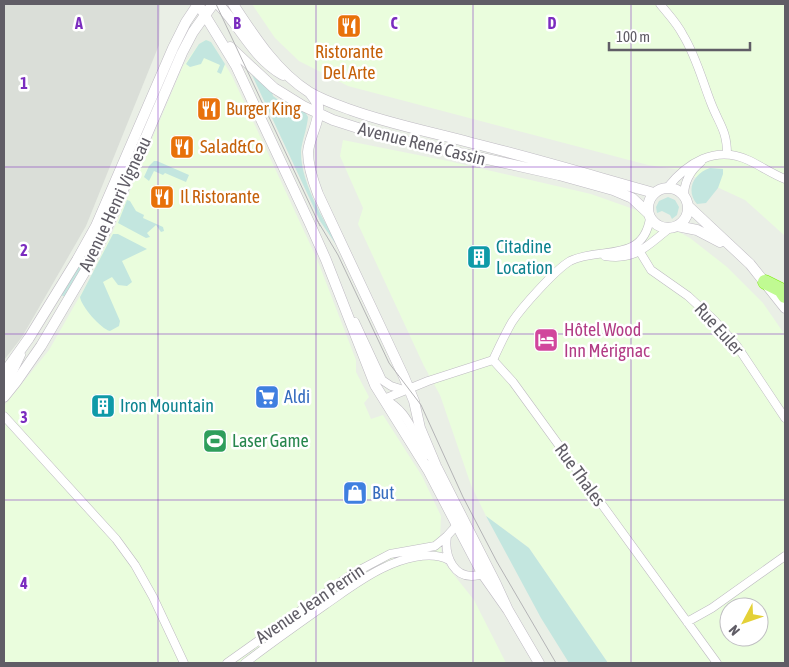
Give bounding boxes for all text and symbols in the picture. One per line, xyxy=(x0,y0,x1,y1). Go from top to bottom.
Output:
restaurant icon: Ristorante Del Arte xyxy=(336,13,362,39)
text: A xyxy=(74,14,83,32)
text: B xyxy=(233,14,241,32)
text: C xyxy=(390,14,398,32)
text: D xyxy=(548,14,557,32)
scale bar xyxy=(609,20,750,52)
text: 100 m xyxy=(616,28,650,45)
place label: Ristorante Del Arte xyxy=(315,41,383,83)
text: 1 xyxy=(20,74,28,92)
restaurant icon: Burger King xyxy=(196,96,222,122)
place label: Burger King xyxy=(226,98,301,119)
street label: Avenue René Cassin xyxy=(356,117,488,170)
street label: Avenue Henri Vigneau xyxy=(74,133,155,274)
restaurant icon: Salad&Co xyxy=(169,134,195,160)
place label: Salad&Co xyxy=(200,136,264,157)
restaurant icon: Il Ristorante xyxy=(149,184,175,210)
place label: Il Ristorante xyxy=(180,186,260,207)
place label: Citadine Location xyxy=(496,236,553,278)
text: 2 xyxy=(20,241,28,259)
building icon: Citadine Location xyxy=(466,244,492,270)
street label: Rue Euler xyxy=(691,298,749,360)
place label: Hôtel Wood Inn Mérignac xyxy=(564,319,650,361)
hotel icon: Hôtel Wood Inn Mérignac xyxy=(533,327,559,353)
supermarket icon: Aldi xyxy=(254,384,280,410)
place label: Aldi xyxy=(284,386,310,407)
building icon: Iron Mountain xyxy=(90,393,116,419)
place label: Iron Mountain xyxy=(120,395,214,416)
text: 3 xyxy=(20,408,28,426)
sports icon: Laser Game xyxy=(202,428,228,454)
place label: Laser Game xyxy=(232,430,309,451)
street label: Rue Thales xyxy=(551,439,610,510)
shop icon: But xyxy=(342,480,368,506)
place label: But xyxy=(372,482,394,503)
street label: Avenue Jean Perrin xyxy=(252,560,368,648)
text: 4 xyxy=(19,574,28,592)
north arrow xyxy=(719,597,769,647)
text: N xyxy=(725,622,743,639)

